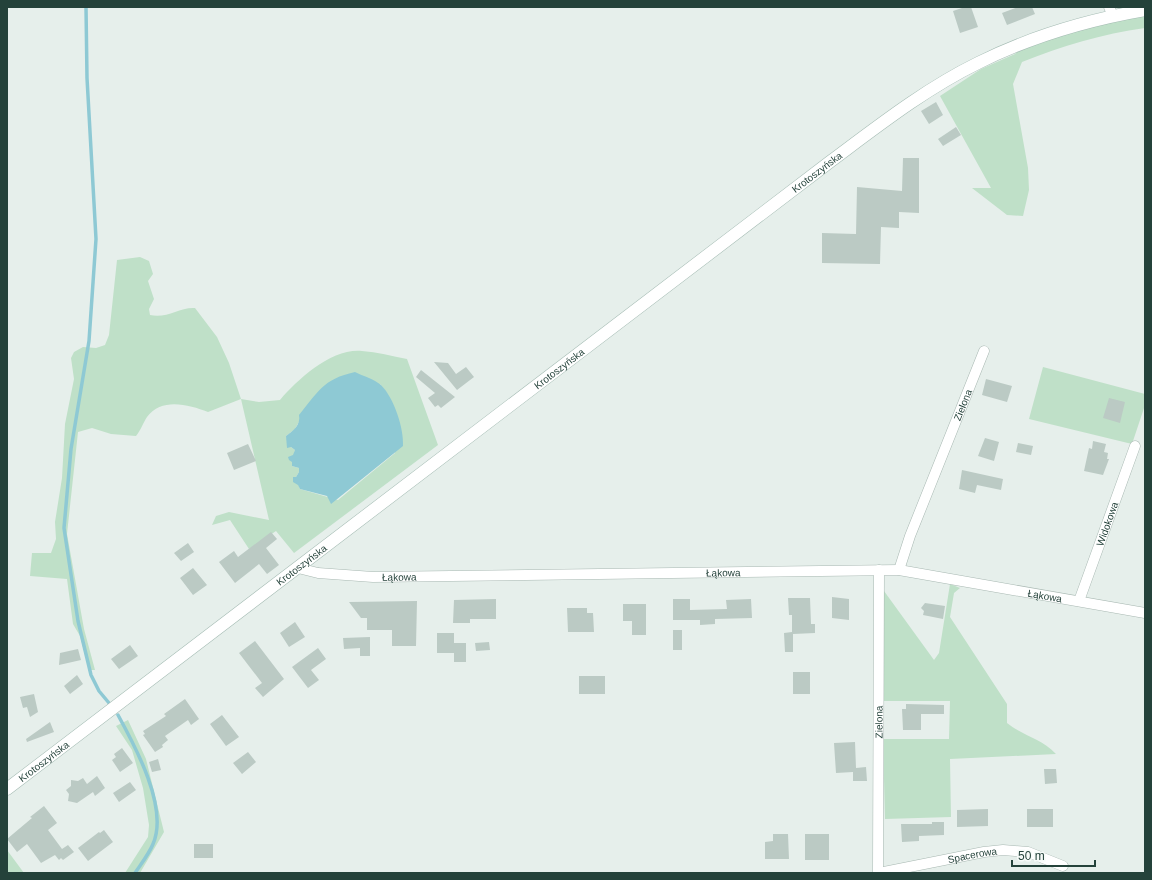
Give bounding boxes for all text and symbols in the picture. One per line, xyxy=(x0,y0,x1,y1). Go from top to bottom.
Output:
street label: Krotoszyńska xyxy=(789,149,844,195)
street label: Krotoszyńska xyxy=(532,345,587,391)
street label: Zielona xyxy=(951,387,974,422)
street label: Widokowa xyxy=(1094,500,1120,547)
street label: Krotoszyńska xyxy=(274,542,329,587)
street label: Łąkowa xyxy=(706,567,741,578)
street label: Łąkowa xyxy=(382,571,417,582)
street label: Łąkowa xyxy=(1027,587,1063,604)
street label: Zielona xyxy=(873,705,884,738)
street label: Krotoszyńska xyxy=(16,738,71,784)
scale bar xyxy=(1012,842,1095,868)
street label: Spacerowa xyxy=(947,845,998,865)
text: 50 m xyxy=(1018,849,1045,863)

